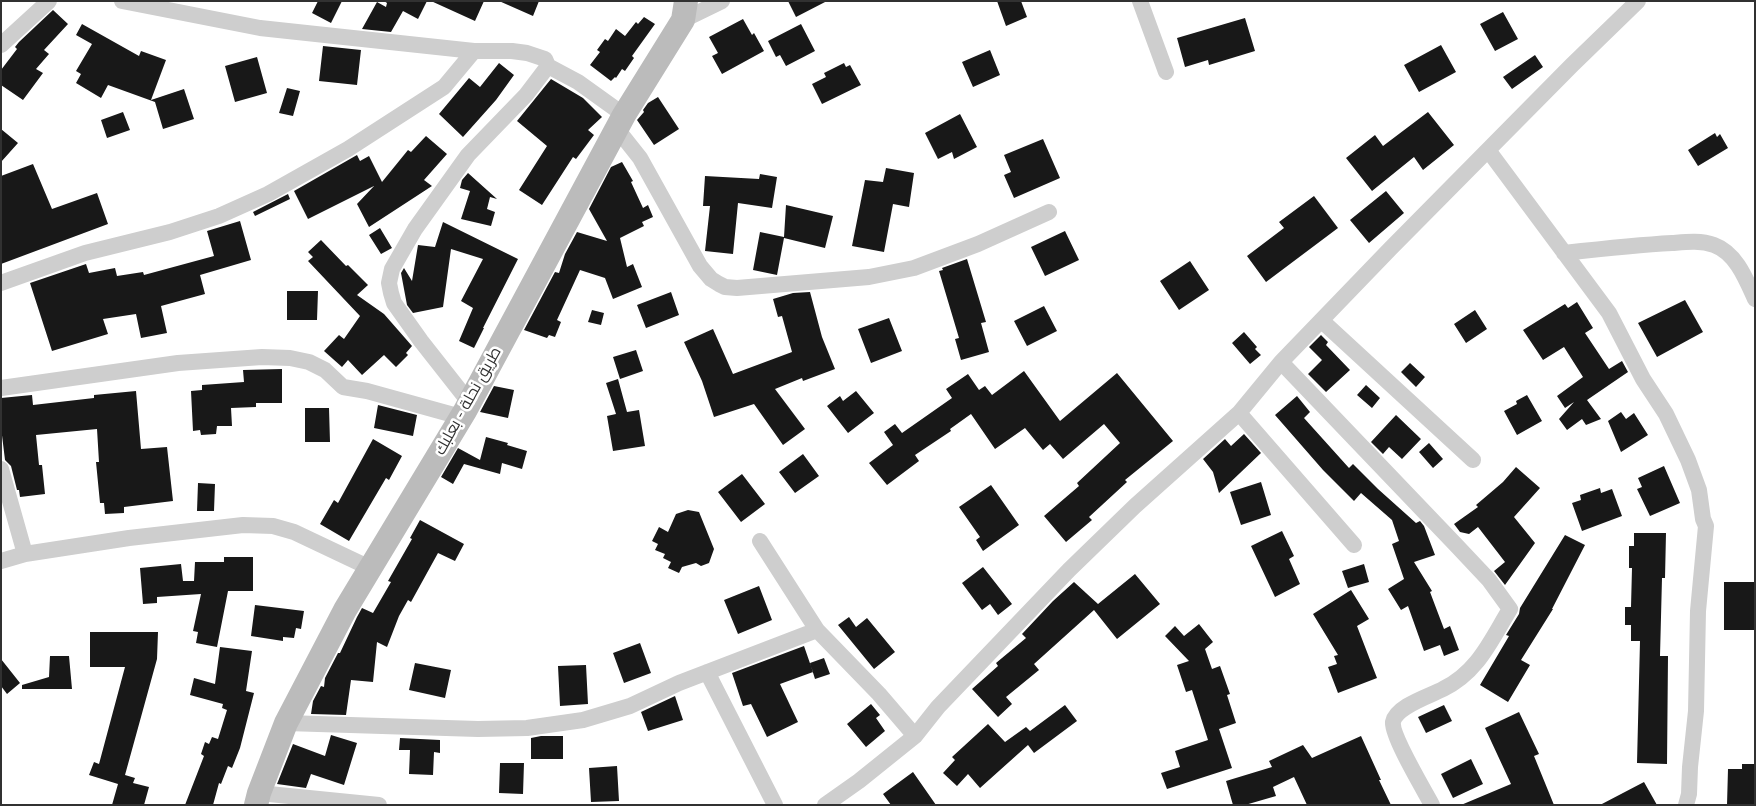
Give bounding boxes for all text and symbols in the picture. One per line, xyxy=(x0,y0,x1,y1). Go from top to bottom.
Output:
street label: طريق نحلة - بعلبك xyxy=(430,344,506,458)

